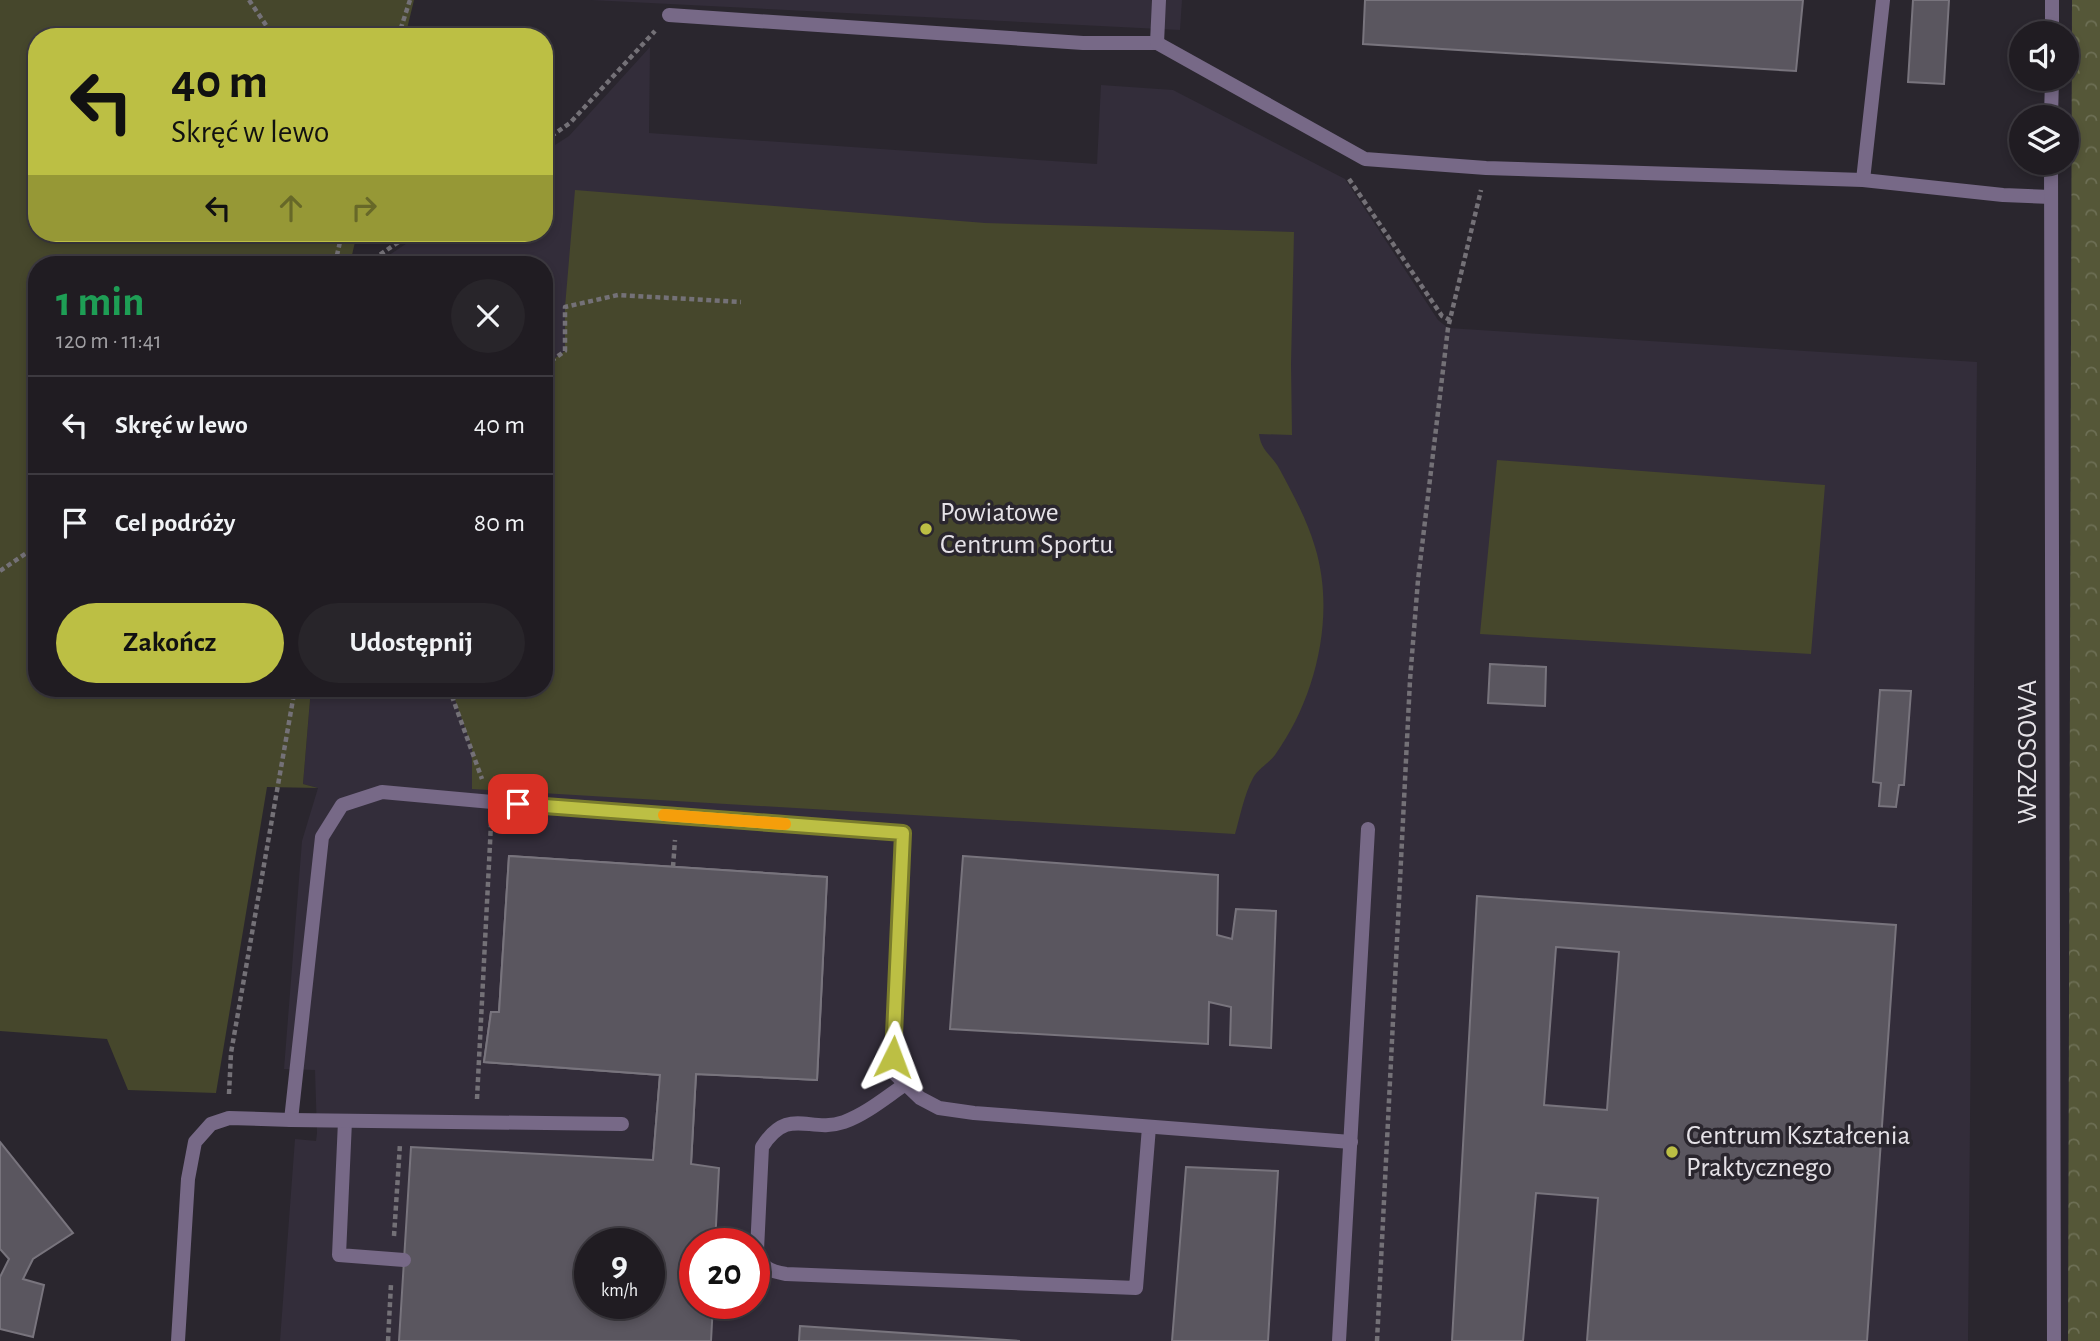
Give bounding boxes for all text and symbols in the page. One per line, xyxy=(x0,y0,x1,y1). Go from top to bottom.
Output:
map controls xyxy=(2009,21,2079,175)
button: sound xyxy=(2009,21,2079,91)
icon: left xyxy=(56,56,147,147)
text: 40 m xyxy=(171,58,268,107)
button: layers xyxy=(2009,105,2079,175)
text: Skręć w lewo xyxy=(171,116,329,148)
icon: left xyxy=(199,189,237,227)
icon: ahead xyxy=(272,189,310,227)
icon: right xyxy=(345,189,383,227)
button: close xyxy=(451,279,525,353)
text: 1 min xyxy=(56,281,145,323)
text: 120 m · 11:41 xyxy=(56,330,162,353)
icon: left xyxy=(56,406,94,444)
text: Skręć w lewo xyxy=(115,412,248,438)
text: 40 m xyxy=(474,412,525,438)
place label: Powiatowe Centrum Sportu xyxy=(940,499,1114,559)
icon: arrive xyxy=(56,504,94,542)
text: Cel podróży xyxy=(115,510,235,536)
text: 80 m xyxy=(474,510,525,536)
marker: Powiatowe Centrum Sportu xyxy=(918,521,934,537)
button: Zakończ xyxy=(56,603,284,683)
button: Udostępnij xyxy=(298,603,525,683)
street label: WRZOSOWA xyxy=(2014,680,2042,824)
pin xyxy=(488,774,548,834)
icon: arrive xyxy=(499,785,537,823)
position arrow xyxy=(856,1020,930,1094)
place label: Centrum Kształcenia Praktycznego xyxy=(1686,1122,1911,1182)
marker: Centrum Kształcenia Praktycznego xyxy=(1664,1144,1680,1160)
speed limit sign: 20 xyxy=(679,1228,770,1319)
text: 9 xyxy=(611,1247,628,1282)
text: km/h xyxy=(601,1282,638,1300)

